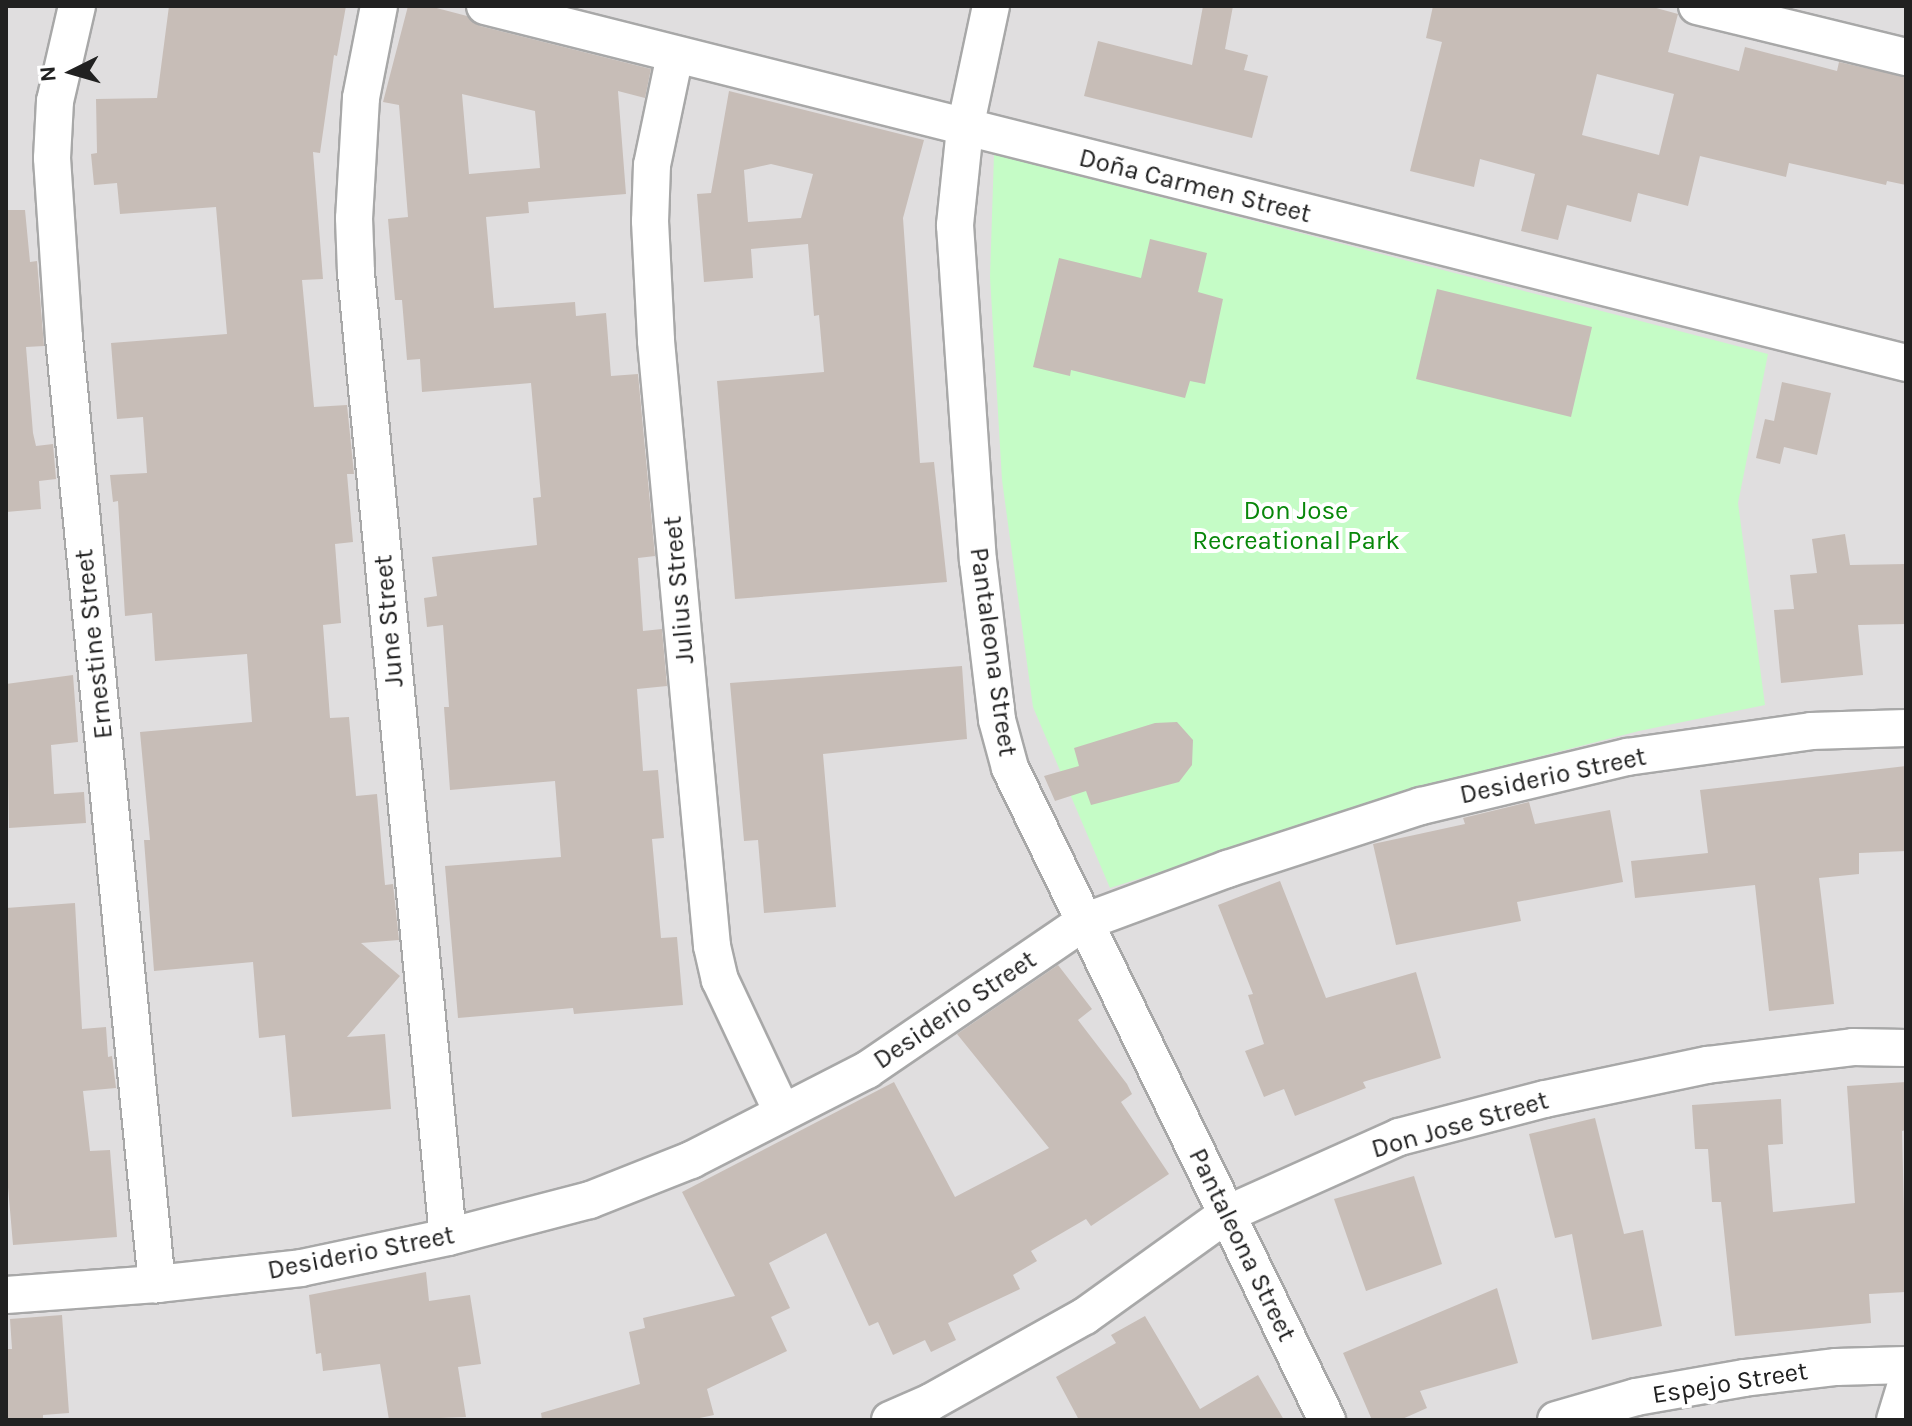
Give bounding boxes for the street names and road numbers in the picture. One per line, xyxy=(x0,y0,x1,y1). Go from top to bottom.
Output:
street label: Doña Carmen Street xyxy=(1076,142,1314,230)
street label: Julius Street xyxy=(657,515,701,665)
street label: Pantaleona Street xyxy=(963,545,1023,759)
street label: Ernestine Street xyxy=(69,547,119,741)
street label: June Street xyxy=(368,553,410,689)
street label: Desiderio Street xyxy=(1457,741,1649,811)
street label: Desiderio Street xyxy=(868,944,1042,1076)
street label: Don Jose Street xyxy=(1368,1085,1552,1165)
street label: Pantaleona Street xyxy=(1182,1143,1302,1347)
street label: Desiderio Street xyxy=(265,1220,457,1286)
street label: Espejo Street xyxy=(1650,1355,1810,1411)

